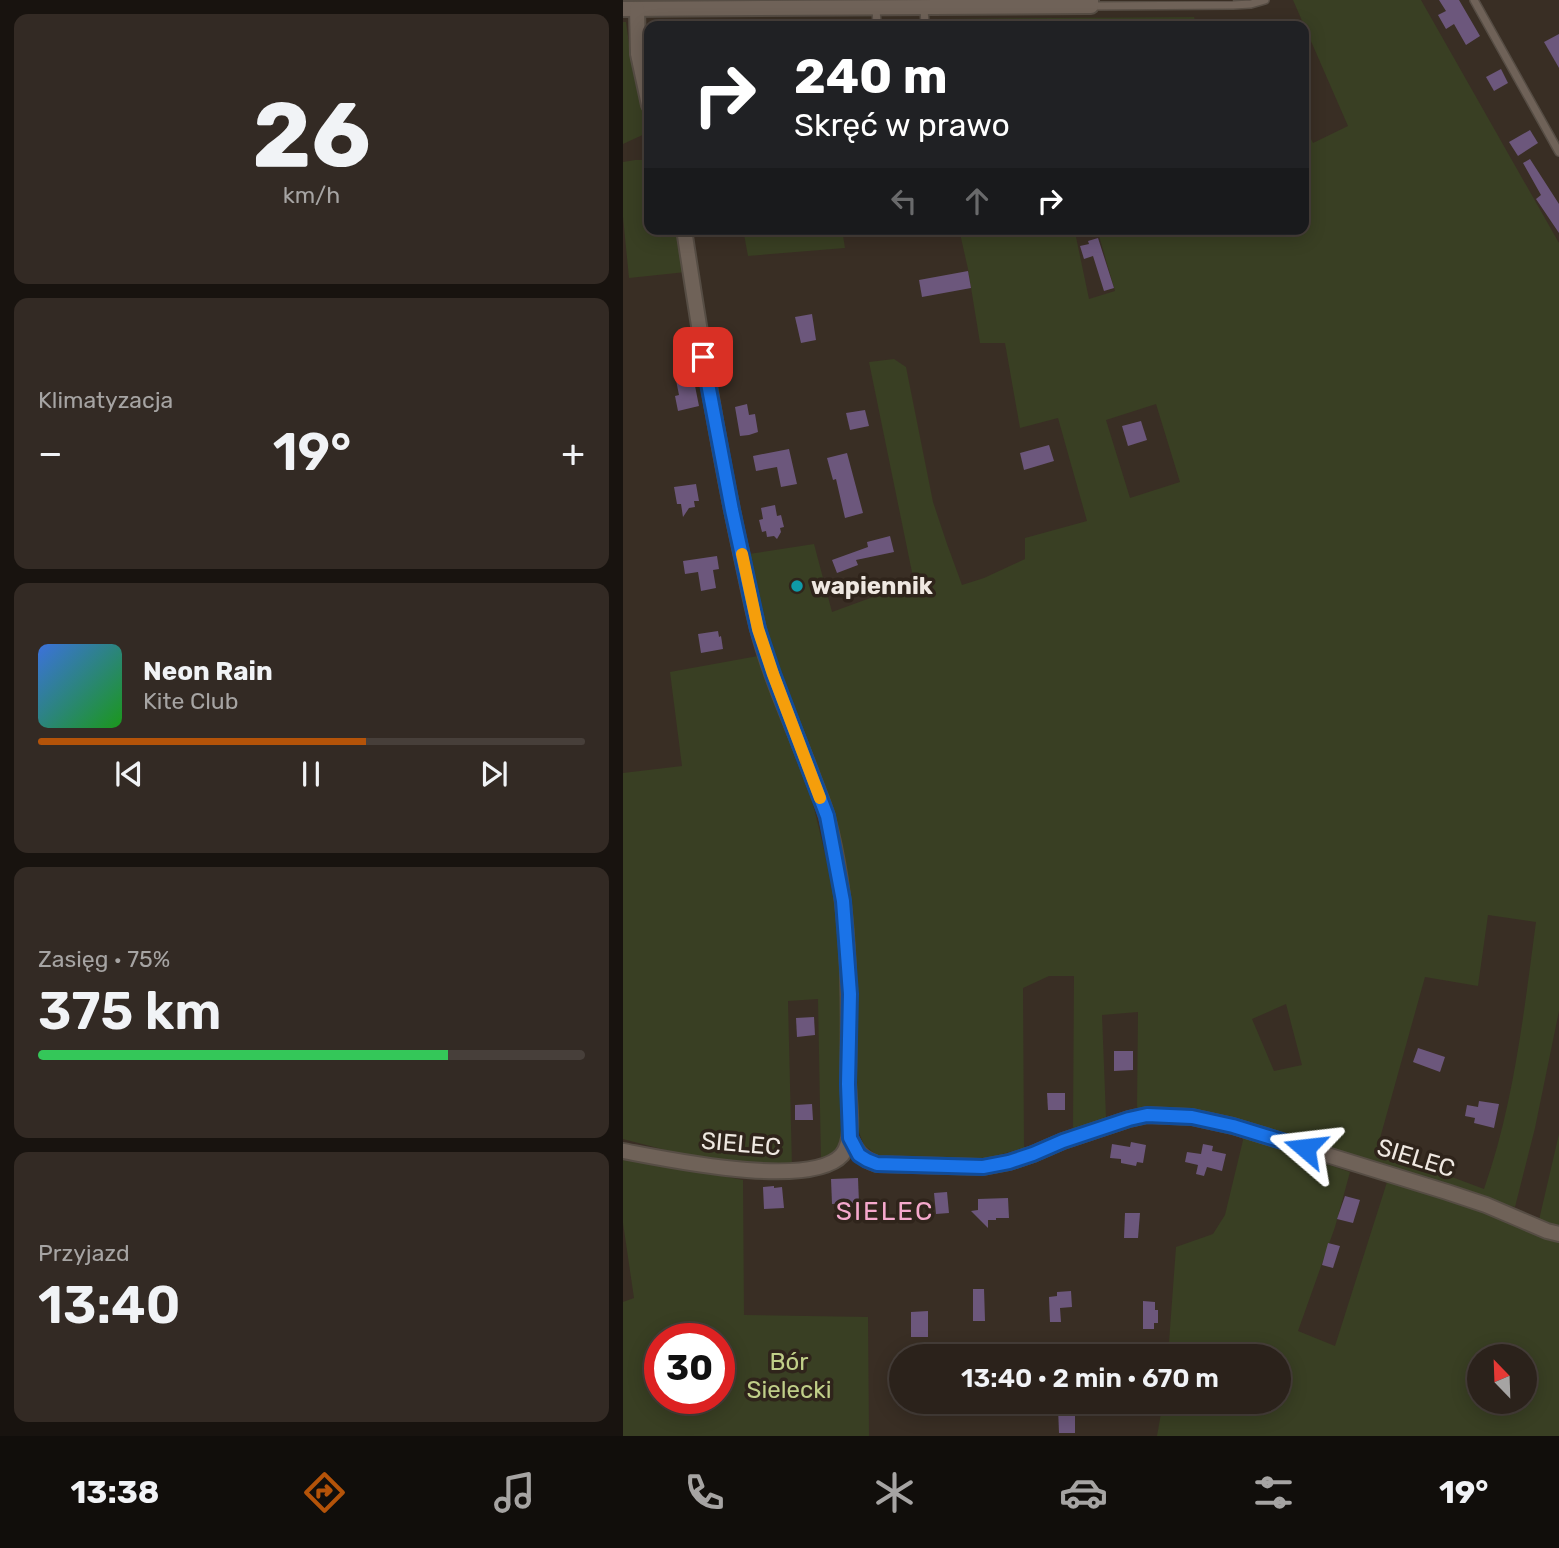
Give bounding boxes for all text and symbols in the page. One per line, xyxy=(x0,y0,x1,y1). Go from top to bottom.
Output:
text: 240 m xyxy=(794,47,948,105)
icon: right xyxy=(679,49,770,140)
text: 26 xyxy=(252,81,371,189)
text: Skręć w prawo xyxy=(794,106,1010,144)
text: km/h xyxy=(283,181,340,209)
icon: left xyxy=(885,182,923,220)
icon: ahead xyxy=(958,182,996,220)
icon: right xyxy=(1031,182,1069,220)
pin xyxy=(673,327,733,387)
icon: arrive xyxy=(684,338,722,376)
text: Klimatyzacja xyxy=(38,386,173,414)
text: 19° xyxy=(273,421,351,483)
text: − xyxy=(38,430,63,476)
text: + xyxy=(561,430,585,476)
place label: wapiennik xyxy=(811,572,933,600)
marker: wapiennik xyxy=(789,578,805,594)
text: Neon Rain xyxy=(143,656,273,687)
text: Kite Club xyxy=(143,687,238,715)
icon: previous xyxy=(110,755,148,793)
icon: pause xyxy=(292,755,330,793)
icon: next xyxy=(475,755,513,793)
text: Zasięg · 75% xyxy=(38,945,170,973)
text: 375 km xyxy=(38,980,222,1042)
position arrow xyxy=(1268,1111,1342,1185)
street label: SIELEC xyxy=(700,1127,782,1161)
street label: SIELEC xyxy=(1374,1133,1458,1183)
district label: SIELEC xyxy=(836,1196,934,1227)
text: Przyjazd xyxy=(38,1239,130,1267)
text: 13:40 xyxy=(38,1274,181,1336)
speed limit sign: 30 xyxy=(644,1323,735,1414)
north arrow xyxy=(1467,1344,1537,1414)
map controls xyxy=(1467,1344,1537,1414)
park label: Bór Sielecki xyxy=(747,1348,831,1404)
text: 13:40 · 2 min · 670 m xyxy=(961,1363,1219,1394)
icon: directions xyxy=(300,1468,349,1517)
icon: music xyxy=(490,1468,539,1517)
icon: phone xyxy=(680,1468,729,1517)
icon: climate xyxy=(870,1468,919,1517)
icon: car xyxy=(1059,1468,1108,1517)
icon: filters xyxy=(1249,1468,1298,1517)
text: 13:38 xyxy=(70,1473,159,1511)
text: 19° xyxy=(1439,1473,1489,1511)

